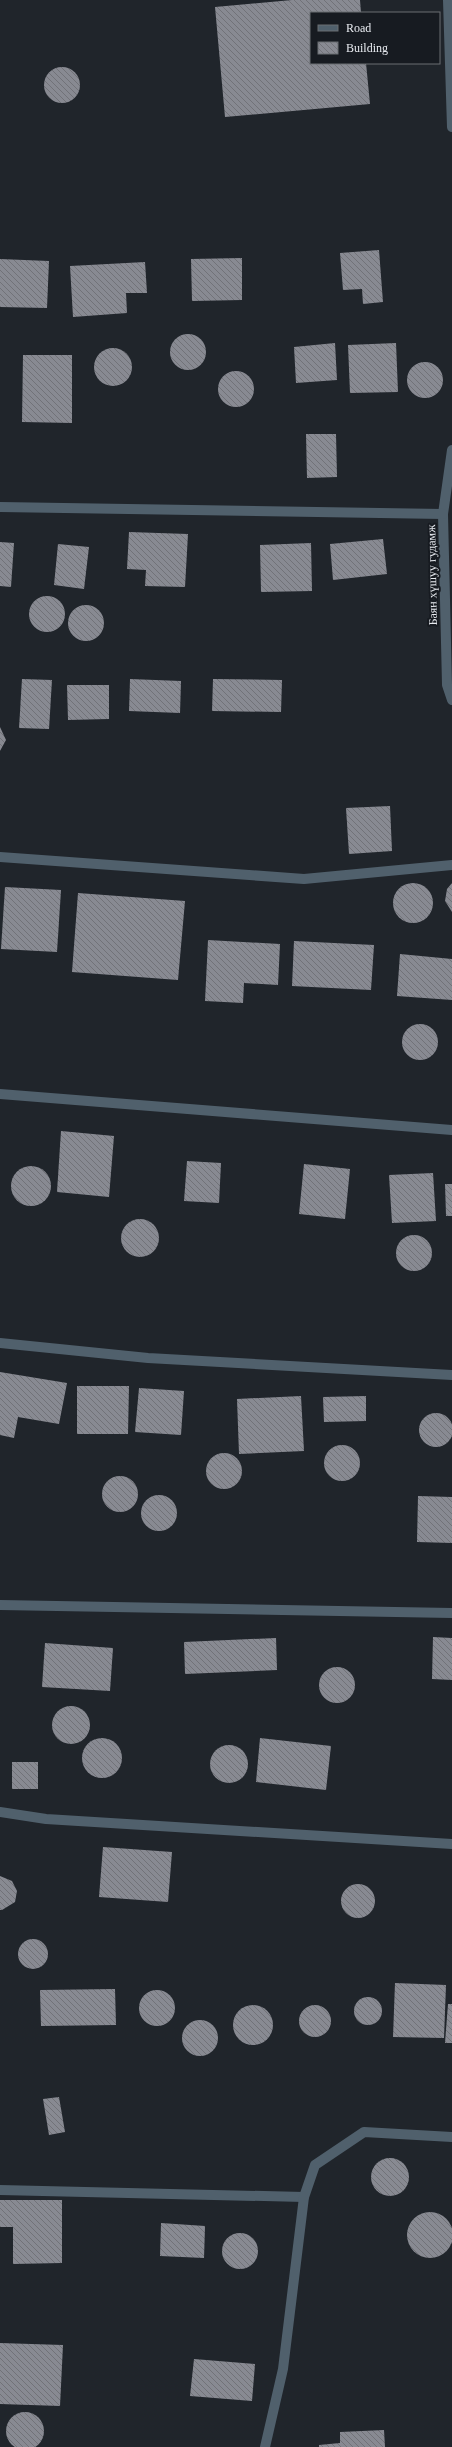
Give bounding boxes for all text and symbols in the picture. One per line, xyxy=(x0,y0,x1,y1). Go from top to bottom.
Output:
legend xyxy=(310,12,440,64)
text: Road xyxy=(346,21,371,35)
text: Building xyxy=(346,41,388,55)
street label: Баян хүшуу гудамж xyxy=(424,524,440,626)

